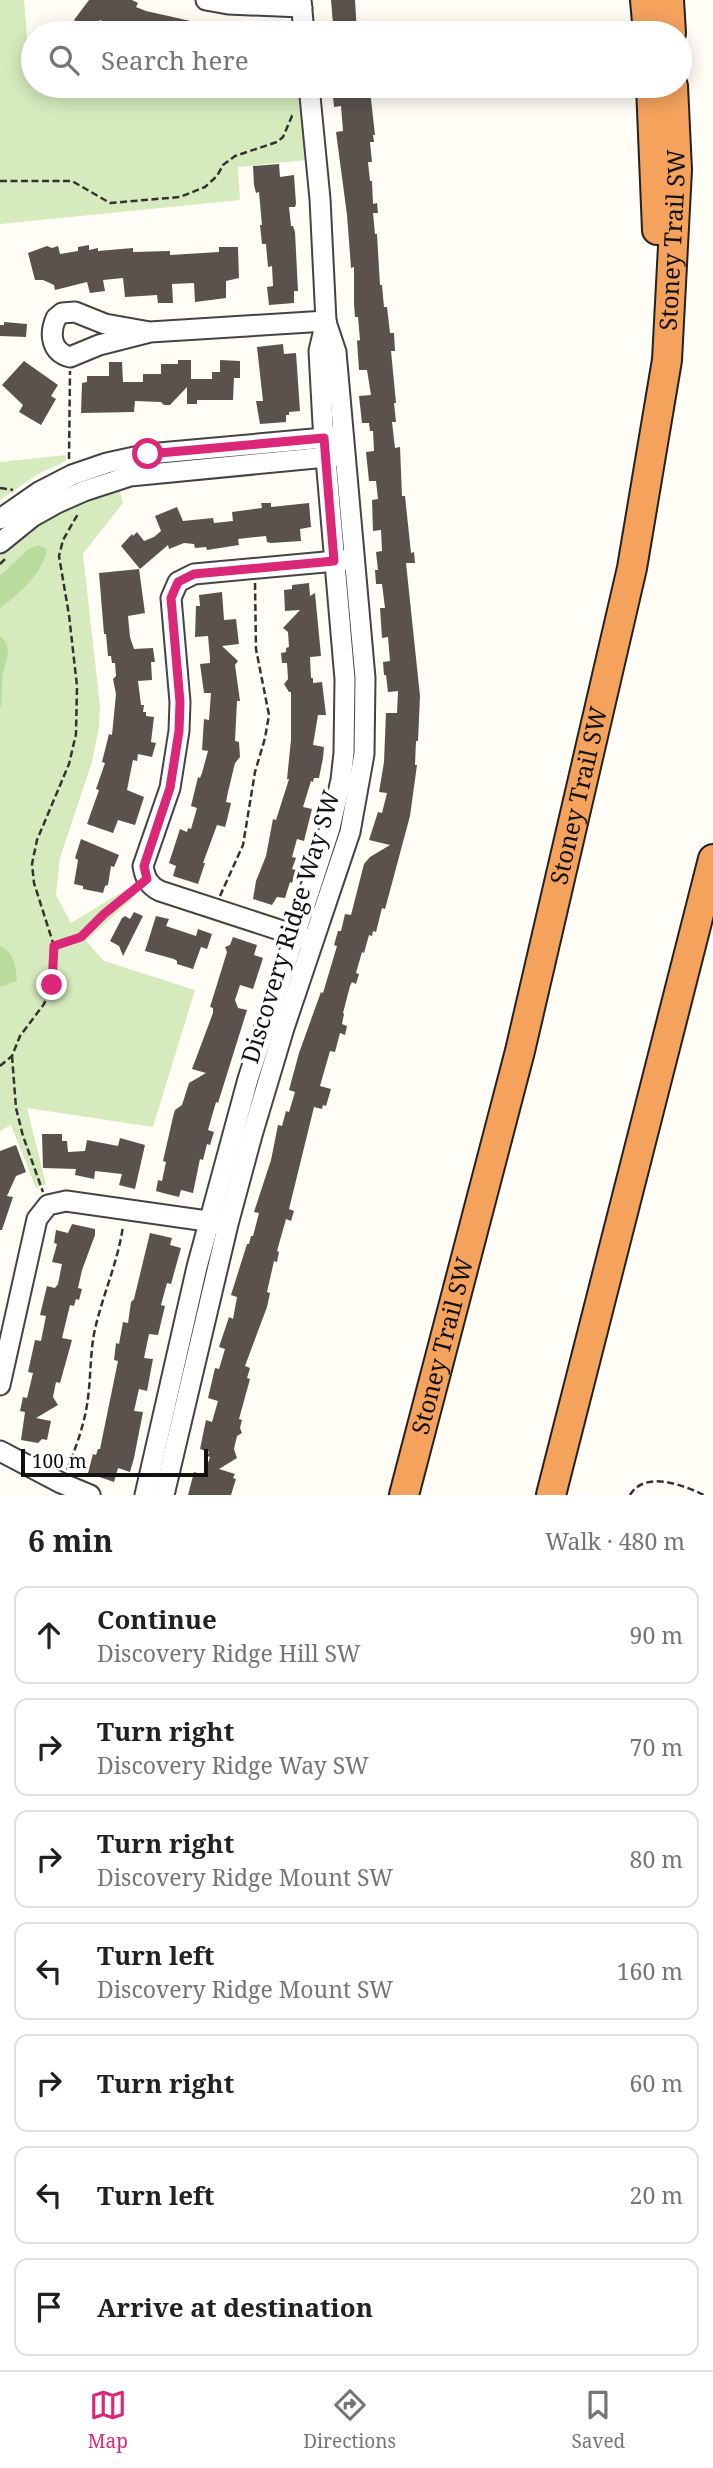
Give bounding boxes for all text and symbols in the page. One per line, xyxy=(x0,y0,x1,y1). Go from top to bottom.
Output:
search box xyxy=(21,21,692,98)
icon: search xyxy=(45,41,83,79)
text: Search here xyxy=(101,42,249,78)
street label: Stoney Trail SW xyxy=(651,148,692,331)
route start xyxy=(132,438,163,469)
street label: Stoney Trail SW xyxy=(541,703,614,888)
street label: Discovery Ridge Way SW xyxy=(232,786,347,1067)
route end xyxy=(36,969,67,1000)
street label: Stoney Trail SW xyxy=(403,1254,480,1438)
scale bar xyxy=(21,1446,208,1478)
text: 100 m xyxy=(32,1448,87,1474)
text: 6 min xyxy=(28,1520,113,1561)
text: Walk · 480 m xyxy=(545,1525,685,1557)
text: Continue xyxy=(97,1601,217,1637)
icon: ahead xyxy=(30,1616,68,1654)
text: 90 m xyxy=(630,1619,683,1651)
text: Discovery Ridge Hill SW xyxy=(97,1637,361,1669)
text: Turn right xyxy=(97,1713,234,1749)
icon: right xyxy=(30,1728,68,1766)
text: 70 m xyxy=(630,1731,683,1763)
text: Discovery Ridge Way SW xyxy=(97,1749,369,1781)
text: Turn right xyxy=(97,1825,234,1861)
icon: right xyxy=(30,1840,68,1878)
text: 80 m xyxy=(630,1843,683,1875)
text: Discovery Ridge Mount SW xyxy=(97,1861,393,1893)
text: Turn left xyxy=(97,1937,214,1973)
icon: left xyxy=(30,1952,68,1990)
text: 160 m xyxy=(617,1955,683,1987)
text: Discovery Ridge Mount SW xyxy=(97,1973,393,2005)
icon: right xyxy=(30,2064,68,2102)
text: Turn right xyxy=(97,2065,234,2101)
text: 60 m xyxy=(630,2067,683,2099)
icon: left xyxy=(30,2176,68,2214)
text: Turn left xyxy=(97,2177,214,2213)
text: 20 m xyxy=(630,2179,683,2211)
icon: arrive xyxy=(30,2288,68,2326)
text: Arrive at destination xyxy=(97,2289,373,2325)
tab: Map xyxy=(88,2386,128,2454)
tab: Directions xyxy=(303,2386,396,2454)
tab: Saved xyxy=(571,2386,625,2454)

